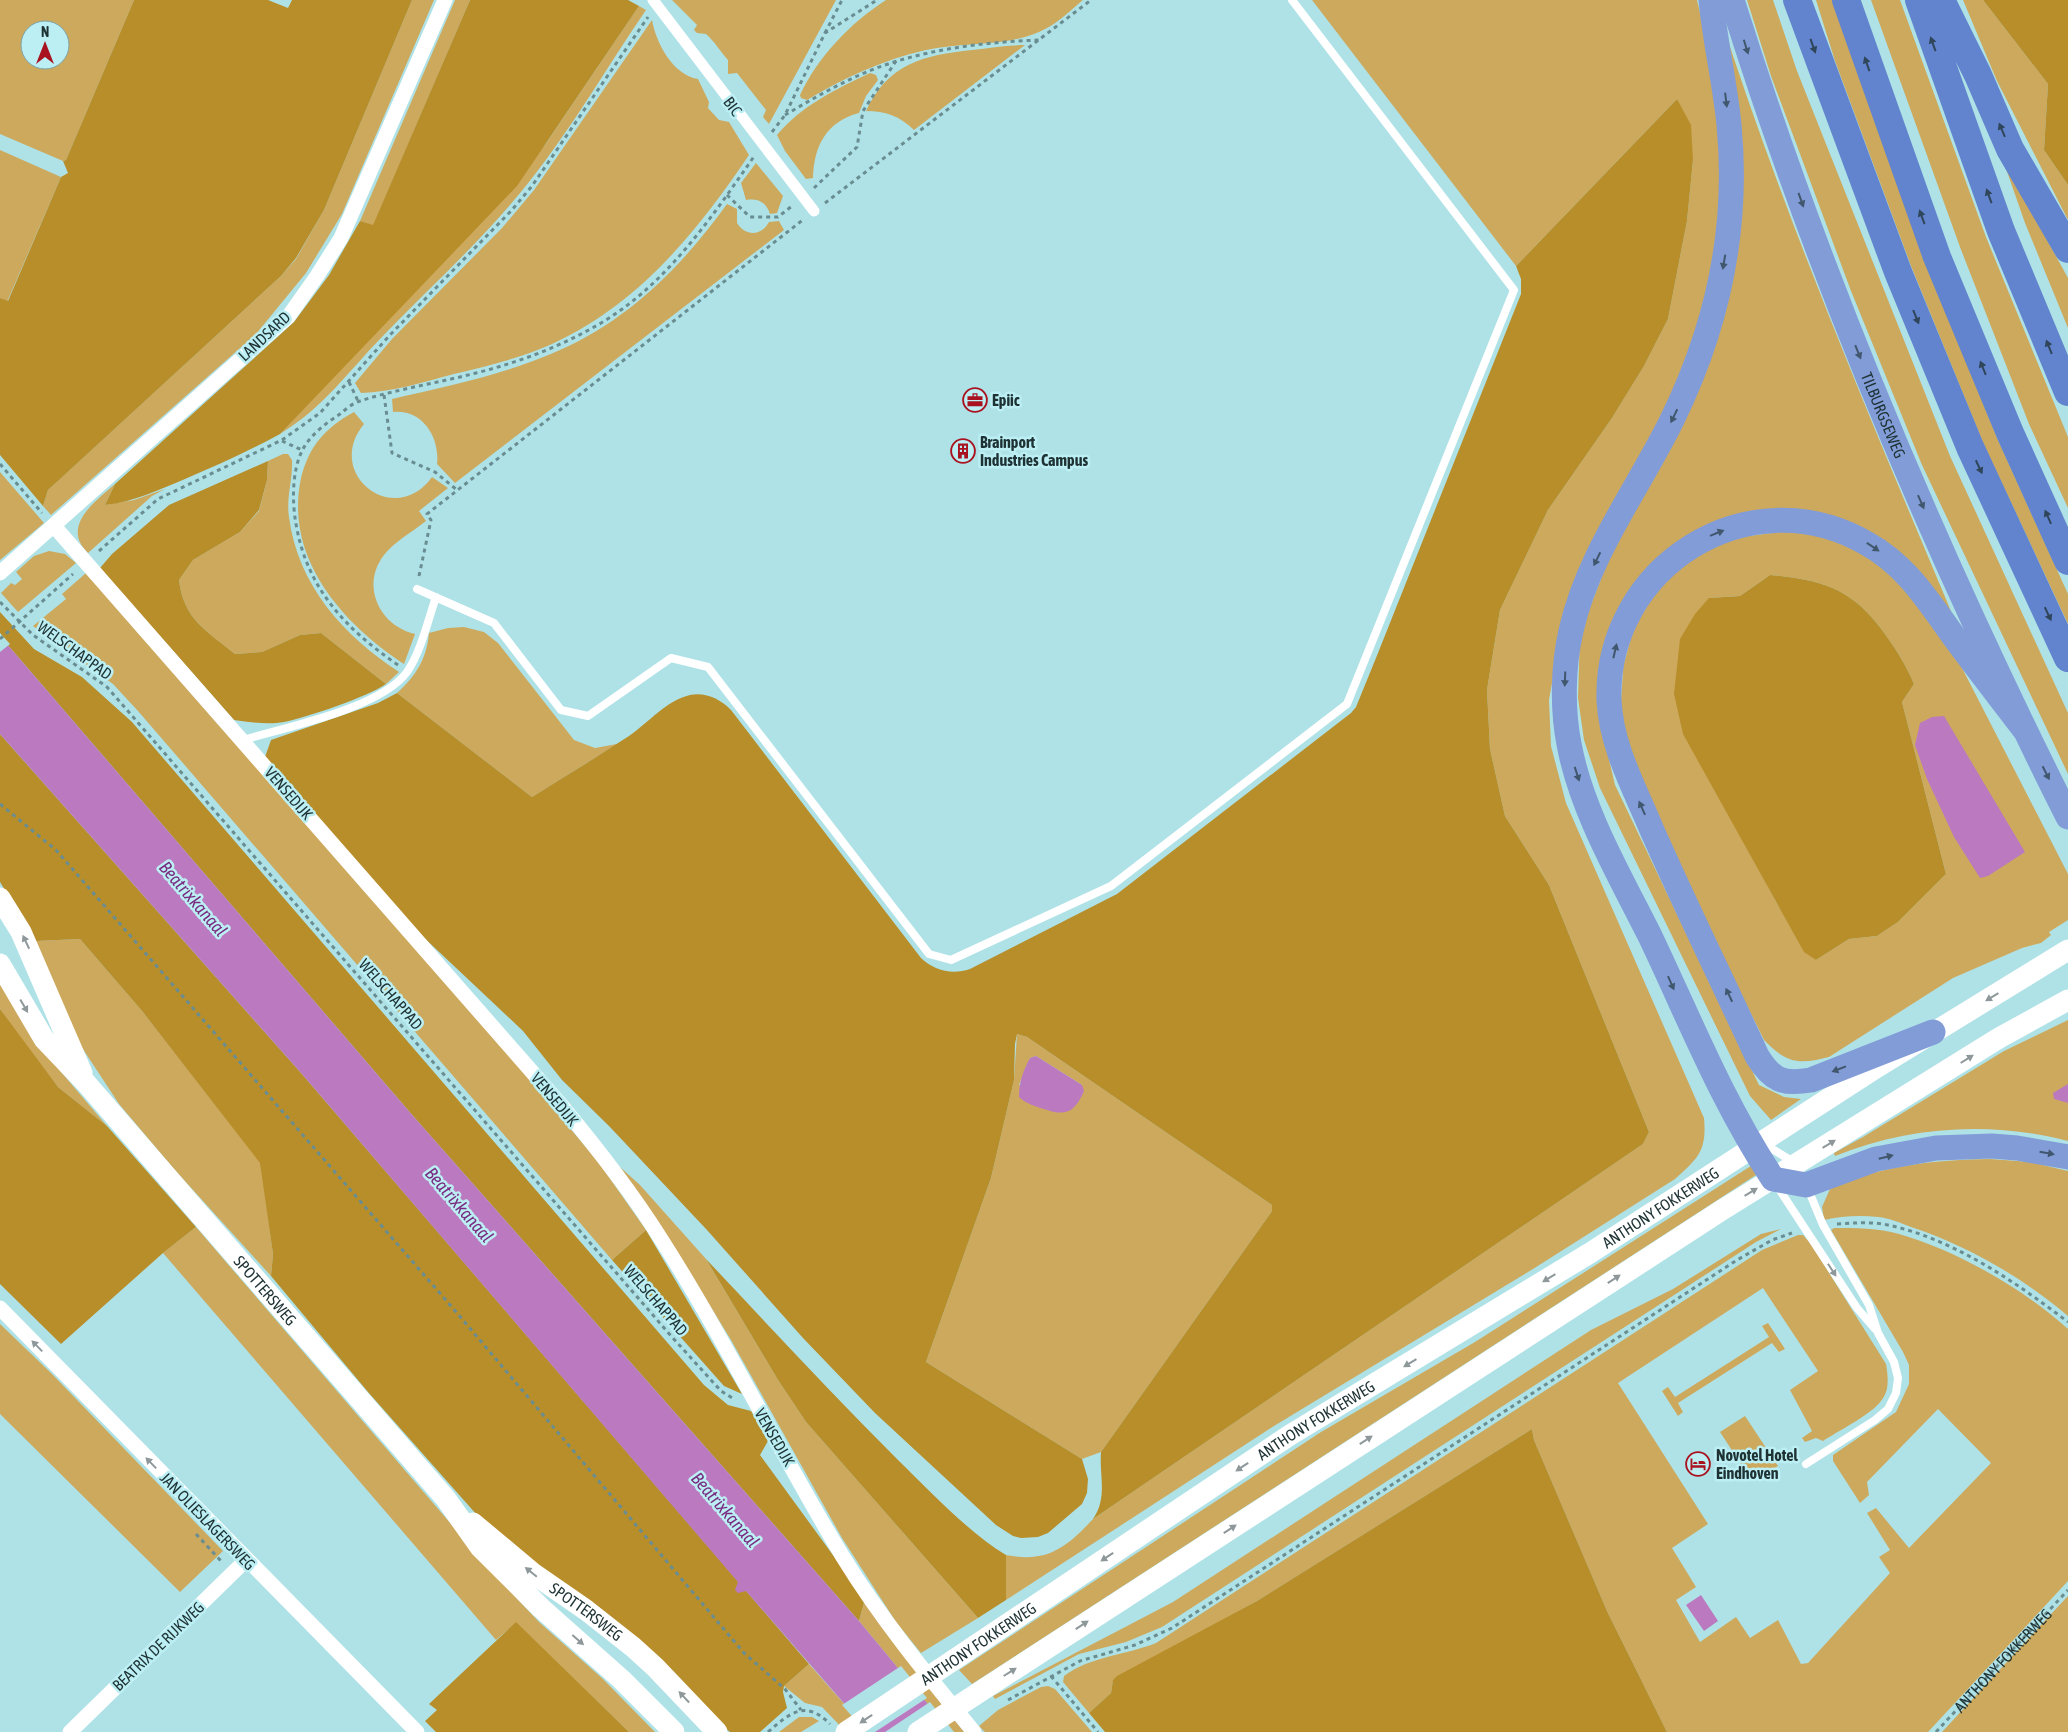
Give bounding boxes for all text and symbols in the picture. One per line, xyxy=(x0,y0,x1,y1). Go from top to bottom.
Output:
north arrow xyxy=(20,20,70,70)
text: N xyxy=(41,24,49,40)
one-way arrow xyxy=(1929,36,1936,51)
one-way arrow xyxy=(1743,39,1751,54)
one-way arrow xyxy=(1809,39,1817,54)
one-way arrow xyxy=(1863,56,1871,71)
one-way arrow xyxy=(1722,92,1730,108)
street label: BIC xyxy=(720,93,746,119)
one-way arrow xyxy=(1997,123,2005,137)
one-way arrow xyxy=(1985,188,1993,203)
one-way arrow xyxy=(1798,192,1805,207)
one-way arrow xyxy=(1918,209,1926,224)
one-way arrow xyxy=(1720,254,1728,270)
street label: LANDSARD xyxy=(234,308,294,364)
one-way arrow xyxy=(1913,310,1921,324)
one-way arrow xyxy=(2045,340,2053,354)
one-way arrow xyxy=(1855,344,1863,359)
one-way arrow xyxy=(1978,361,1986,375)
street label: TILBURGSEWEG xyxy=(1858,370,1909,461)
office icon: Epiic xyxy=(962,387,988,413)
place label: Epiic xyxy=(992,391,1020,409)
one-way arrow xyxy=(1670,409,1678,423)
place label: Brainport Industries Campus xyxy=(980,433,1088,469)
building icon: Brainport Industries Campus xyxy=(950,438,976,464)
one-way arrow xyxy=(1976,460,1984,474)
one-way arrow xyxy=(1917,495,1925,509)
one-way arrow xyxy=(2043,510,2051,524)
one-way arrow xyxy=(1710,529,1724,537)
one-way arrow xyxy=(1866,542,1880,552)
one-way arrow xyxy=(1593,552,1601,566)
one-way arrow xyxy=(2044,607,2052,621)
street label: WELSCHAPPAD xyxy=(34,617,116,683)
one-way arrow xyxy=(1611,644,1619,659)
one-way arrow xyxy=(1561,671,1569,687)
street label: VENSEDIJK xyxy=(261,763,317,823)
one-way arrow xyxy=(2042,765,2050,780)
one-way arrow xyxy=(1573,767,1581,782)
one-way arrow xyxy=(1638,801,1646,815)
water label: Beatrixkanaal xyxy=(155,857,232,941)
one-way arrow xyxy=(22,935,30,949)
street label: WELSCHAPPAD xyxy=(355,955,427,1033)
one-way arrow xyxy=(1667,976,1675,990)
one-way arrow xyxy=(1725,988,1733,1002)
one-way arrow xyxy=(1986,992,1999,1001)
one-way arrow xyxy=(20,998,28,1013)
one-way arrow xyxy=(1961,1054,1974,1063)
one-way arrow xyxy=(1831,1065,1846,1073)
street label: VENSEDIJK xyxy=(528,1069,582,1129)
one-way arrow xyxy=(1822,1140,1836,1148)
one-way arrow xyxy=(2040,1149,2056,1157)
one-way arrow xyxy=(1879,1152,1894,1160)
water label: Beatrixkanaal xyxy=(421,1163,498,1247)
street label: ANTHONY FOKKERWEG xyxy=(1599,1163,1722,1252)
one-way arrow xyxy=(1744,1188,1757,1197)
street label: SPOTTERSWEG xyxy=(230,1252,300,1329)
street label: WELSCHAPPAD xyxy=(620,1261,692,1339)
one-way arrow xyxy=(1827,1263,1837,1276)
one-way arrow xyxy=(1542,1274,1555,1283)
one-way arrow xyxy=(1607,1275,1620,1284)
one-way arrow xyxy=(32,1341,44,1353)
one-way arrow xyxy=(1403,1358,1416,1367)
street label: ANTHONY FOKKERWEG xyxy=(1254,1377,1378,1463)
street label: VENSEDIJK xyxy=(751,1405,799,1469)
one-way arrow xyxy=(1359,1436,1372,1445)
place label: Novotel Hotel Eindhoven xyxy=(1716,1446,1798,1482)
hotel icon: Novotel Hotel Eindhoven xyxy=(1685,1451,1711,1477)
one-way arrow xyxy=(145,1457,157,1469)
one-way arrow xyxy=(1235,1462,1249,1472)
street label: JAN OLIESLAGERSWEG xyxy=(157,1468,259,1574)
water label: Beatrixkanaal xyxy=(687,1468,764,1552)
one-way arrow xyxy=(1223,1524,1236,1534)
one-way arrow xyxy=(1100,1553,1114,1562)
one-way arrow xyxy=(525,1566,538,1577)
street label: SPOTTERSWEG xyxy=(546,1579,626,1644)
street label: BEATRIX DE RIJKWEG xyxy=(109,1598,207,1694)
street label: ANTHONY FOKKERWEG xyxy=(917,1599,1039,1689)
street label: ANTHONY FOKKERWEG xyxy=(1950,1605,2055,1716)
one-way arrow xyxy=(1076,1621,1089,1630)
one-way arrow xyxy=(571,1634,583,1646)
one-way arrow xyxy=(1004,1667,1017,1676)
one-way arrow xyxy=(678,1691,690,1703)
one-way arrow xyxy=(859,1714,873,1723)

